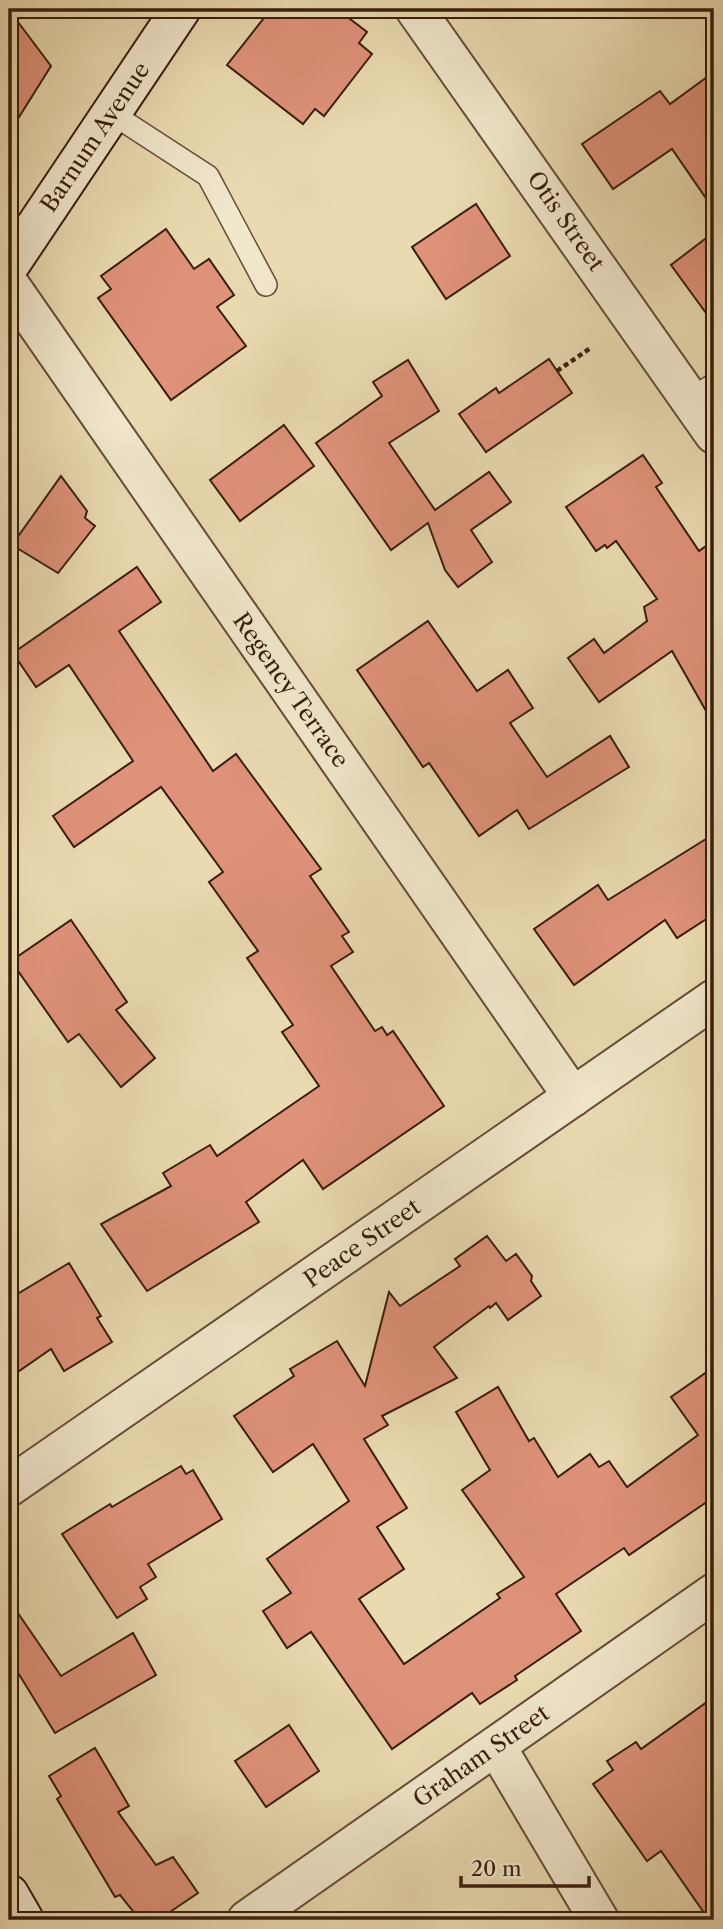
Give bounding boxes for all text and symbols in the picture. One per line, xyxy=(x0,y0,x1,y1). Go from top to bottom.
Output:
street label: Barnum Avenue xyxy=(35,57,155,217)
street label: Otis Street xyxy=(521,166,611,276)
street label: Regency Terrace xyxy=(227,607,355,773)
street label: Peace Street xyxy=(298,1193,426,1293)
street label: Graham Street xyxy=(408,1699,554,1813)
scale bar xyxy=(461,1845,588,1889)
text: 20 m xyxy=(471,1856,522,1881)

